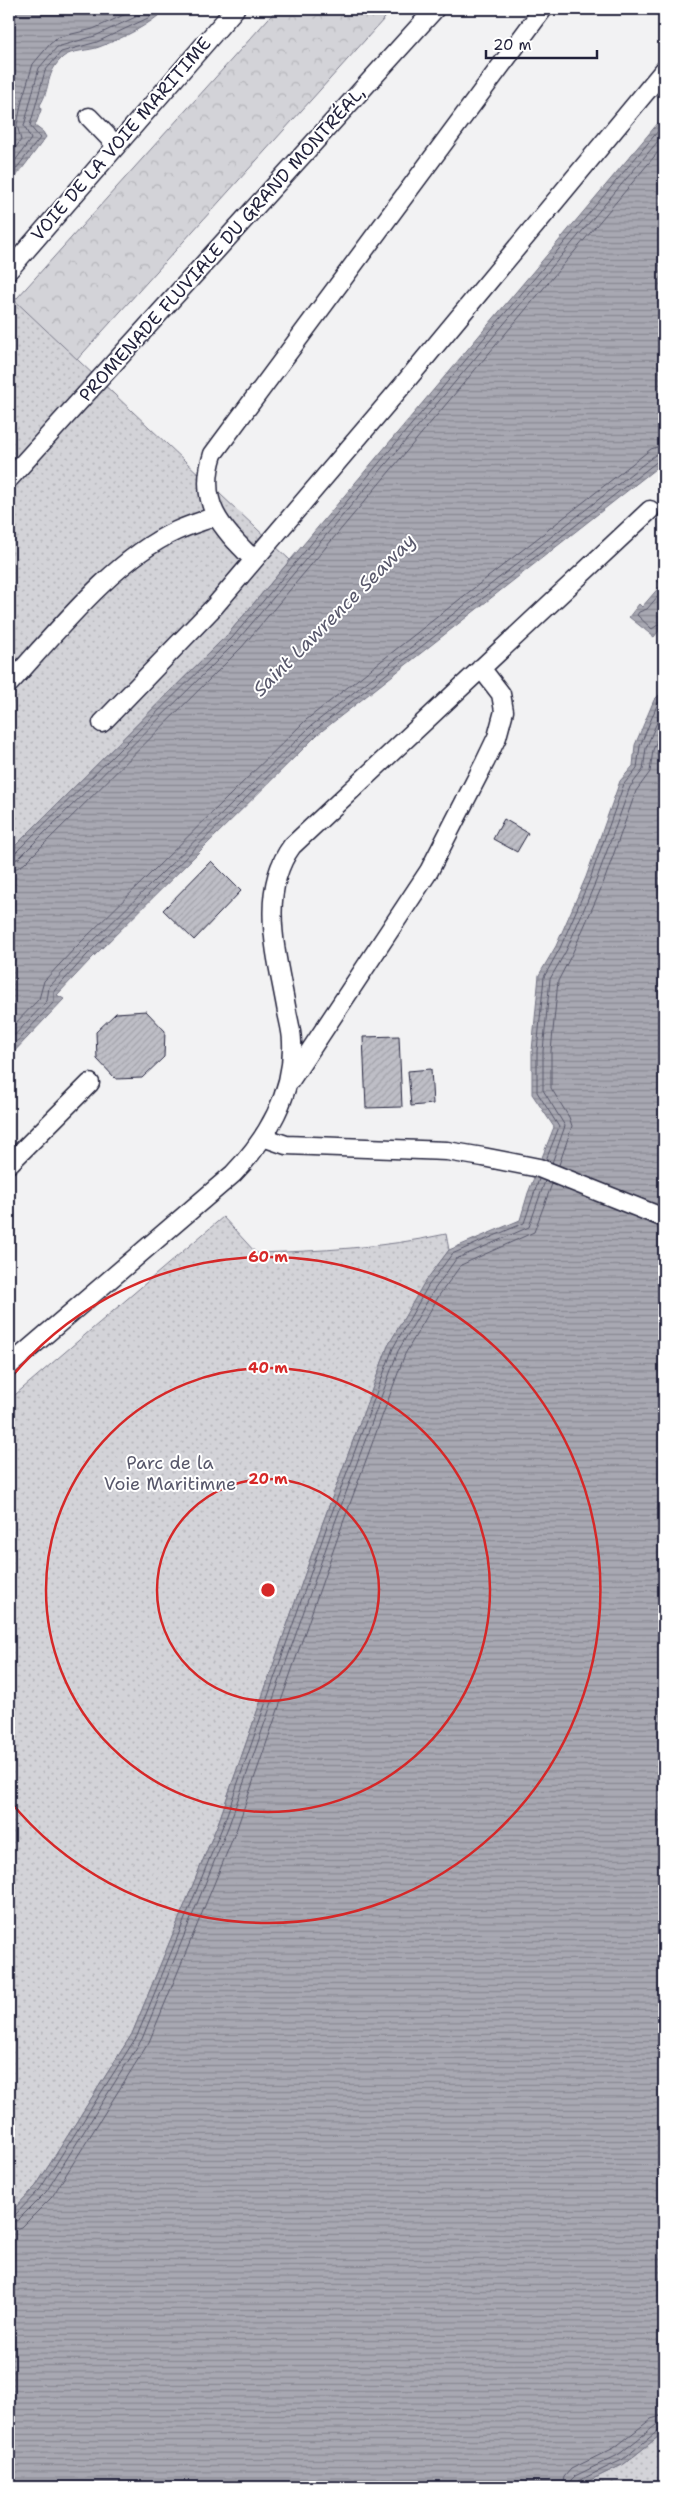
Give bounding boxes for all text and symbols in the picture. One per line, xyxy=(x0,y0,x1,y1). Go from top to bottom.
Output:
scale bar xyxy=(486,28,597,60)
street label: VOIE DE LA VOIE MARITIME xyxy=(26,32,216,246)
text: 20 m xyxy=(493,35,532,55)
street label: PROMENADE FLUVIALE DU GRAND MONTRÉAL, xyxy=(74,81,370,407)
water label: Saint Lawrence Seaway xyxy=(247,528,421,702)
text: 60 m xyxy=(248,1247,288,1267)
text: 40 m xyxy=(248,1358,288,1378)
park label: Parc de la Voie Maritimne xyxy=(104,1451,236,1496)
text: 20 m xyxy=(248,1469,288,1489)
centre of rings xyxy=(259,1581,277,1599)

